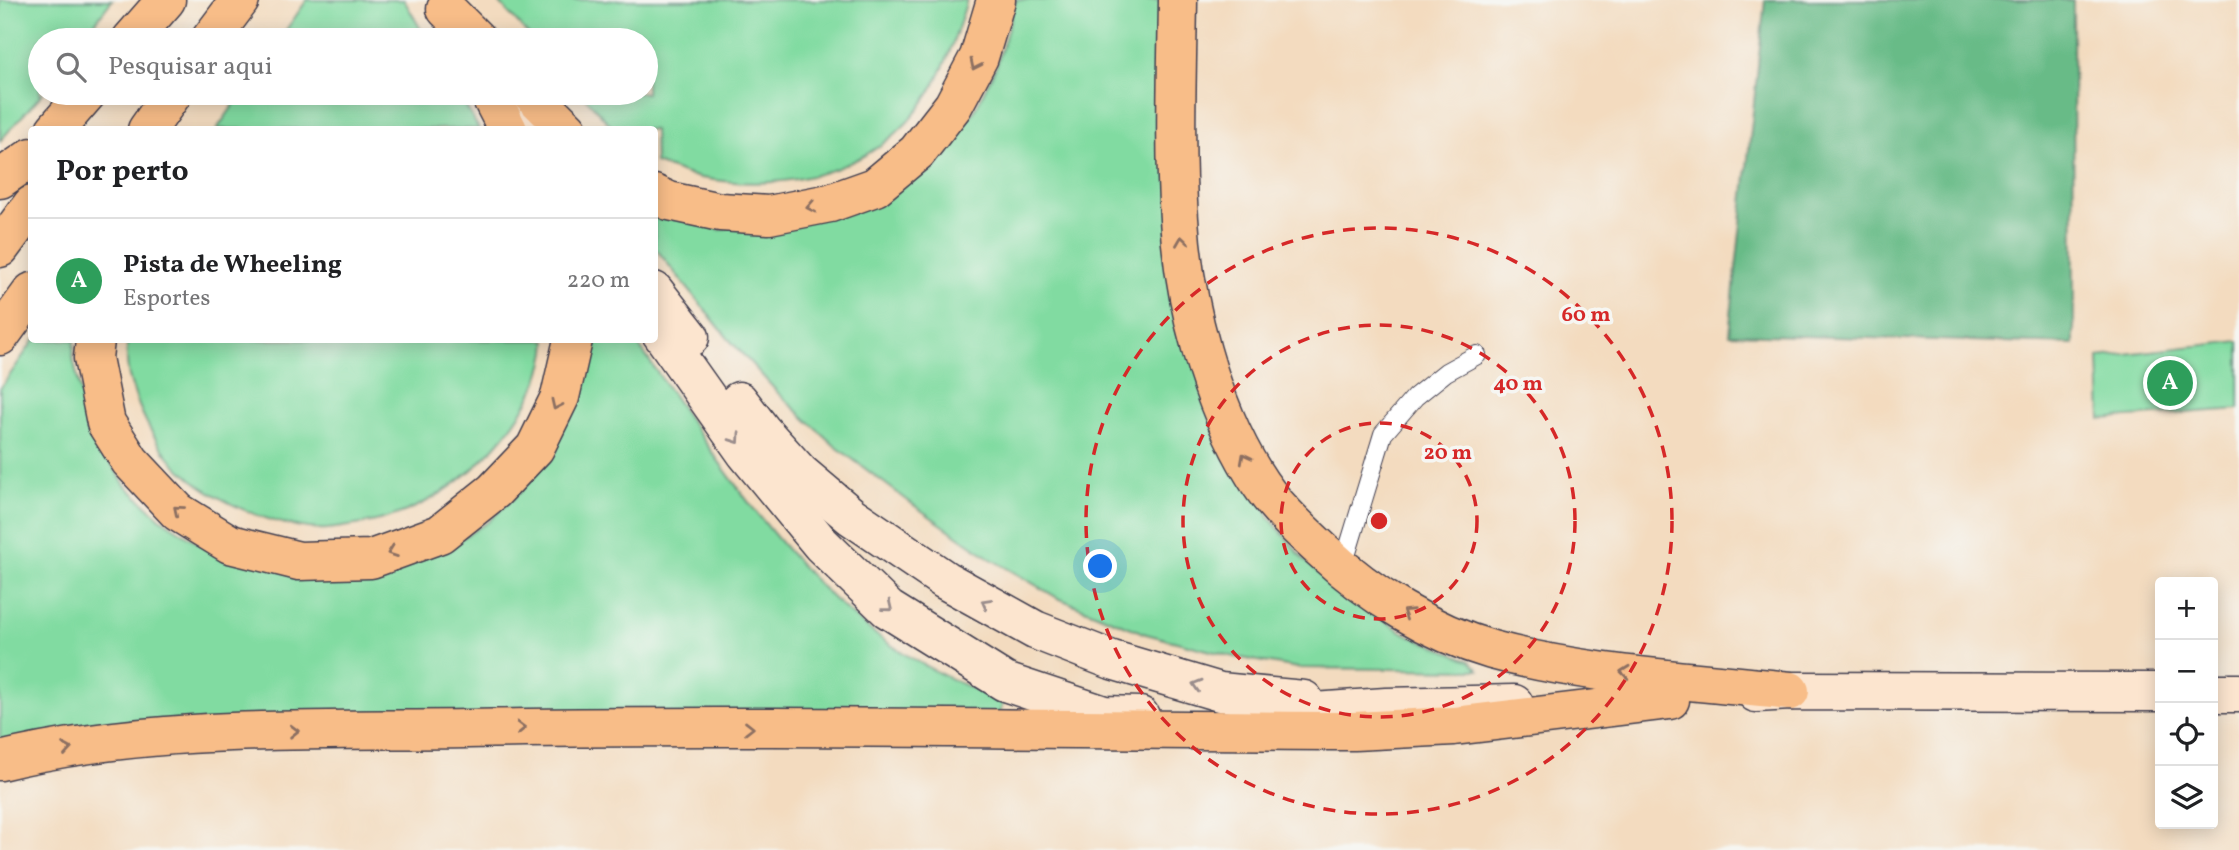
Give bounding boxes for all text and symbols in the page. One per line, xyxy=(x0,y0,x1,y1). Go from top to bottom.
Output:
search box xyxy=(28,28,658,105)
icon: search xyxy=(52,48,90,86)
text: Pesquisar aqui xyxy=(108,49,273,85)
one-way arrow xyxy=(969,58,983,70)
text: Por perto xyxy=(56,151,189,193)
one-way arrow xyxy=(805,199,817,214)
one-way arrow xyxy=(1174,235,1189,247)
text: Pista de Wheeling xyxy=(123,247,342,283)
text: A xyxy=(71,265,87,297)
text: 220 m xyxy=(567,265,630,297)
text: Esportes xyxy=(123,283,210,315)
text: 60 m xyxy=(1562,301,1610,330)
pin: A xyxy=(2147,357,2193,409)
text: 40 m xyxy=(1493,370,1543,399)
one-way arrow xyxy=(550,398,564,410)
one-way arrow xyxy=(728,431,740,444)
text: 20 m xyxy=(1424,439,1472,468)
one-way arrow xyxy=(1240,453,1253,465)
one-way arrow xyxy=(173,506,186,518)
centre of rings xyxy=(1367,509,1391,533)
one-way arrow xyxy=(386,543,398,557)
your location xyxy=(1083,549,1117,583)
map controls xyxy=(2155,577,2218,829)
button: + xyxy=(2155,577,2218,640)
one-way arrow xyxy=(981,598,993,611)
one-way arrow xyxy=(881,599,893,612)
one-way arrow xyxy=(1402,609,1415,622)
button: − xyxy=(2155,640,2218,703)
one-way arrow xyxy=(1619,665,1631,680)
one-way arrow xyxy=(1192,679,1204,694)
button: locate xyxy=(2155,703,2218,766)
one-way arrow xyxy=(516,720,527,736)
one-way arrow xyxy=(743,720,754,735)
one-way arrow xyxy=(288,724,299,739)
one-way arrow xyxy=(61,741,73,756)
button: layers xyxy=(2155,766,2218,829)

